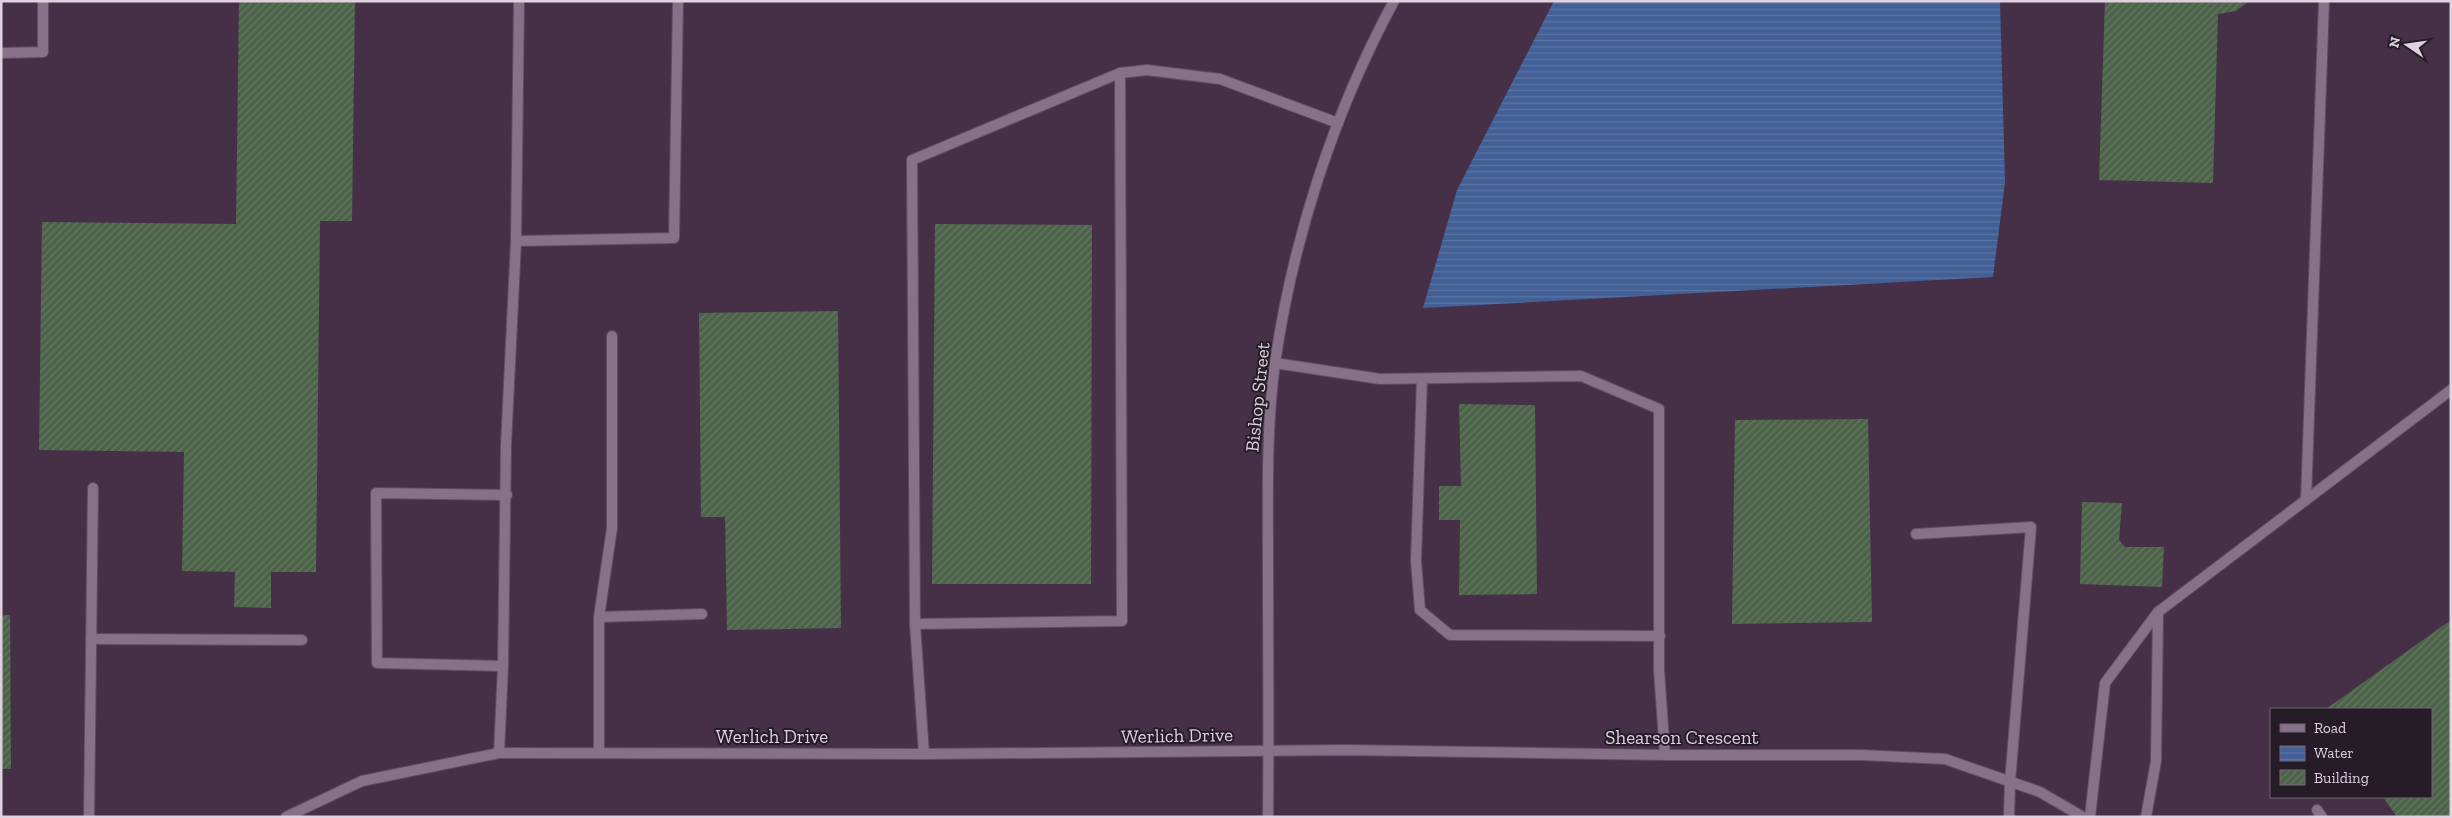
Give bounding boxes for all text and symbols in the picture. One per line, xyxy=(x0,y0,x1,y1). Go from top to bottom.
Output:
north arrow xyxy=(2382,20,2432,70)
text: N xyxy=(2385,35,2404,49)
street label: Bishop Street xyxy=(1240,341,1275,453)
legend xyxy=(2270,708,2432,798)
text: Road xyxy=(2314,719,2347,737)
street label: Werlich Drive xyxy=(1121,723,1233,748)
street label: Werlich Drive xyxy=(716,725,828,748)
street label: Shearson Crescent xyxy=(1605,726,1759,749)
text: Water xyxy=(2314,744,2354,762)
text: Building xyxy=(2314,769,2369,787)

